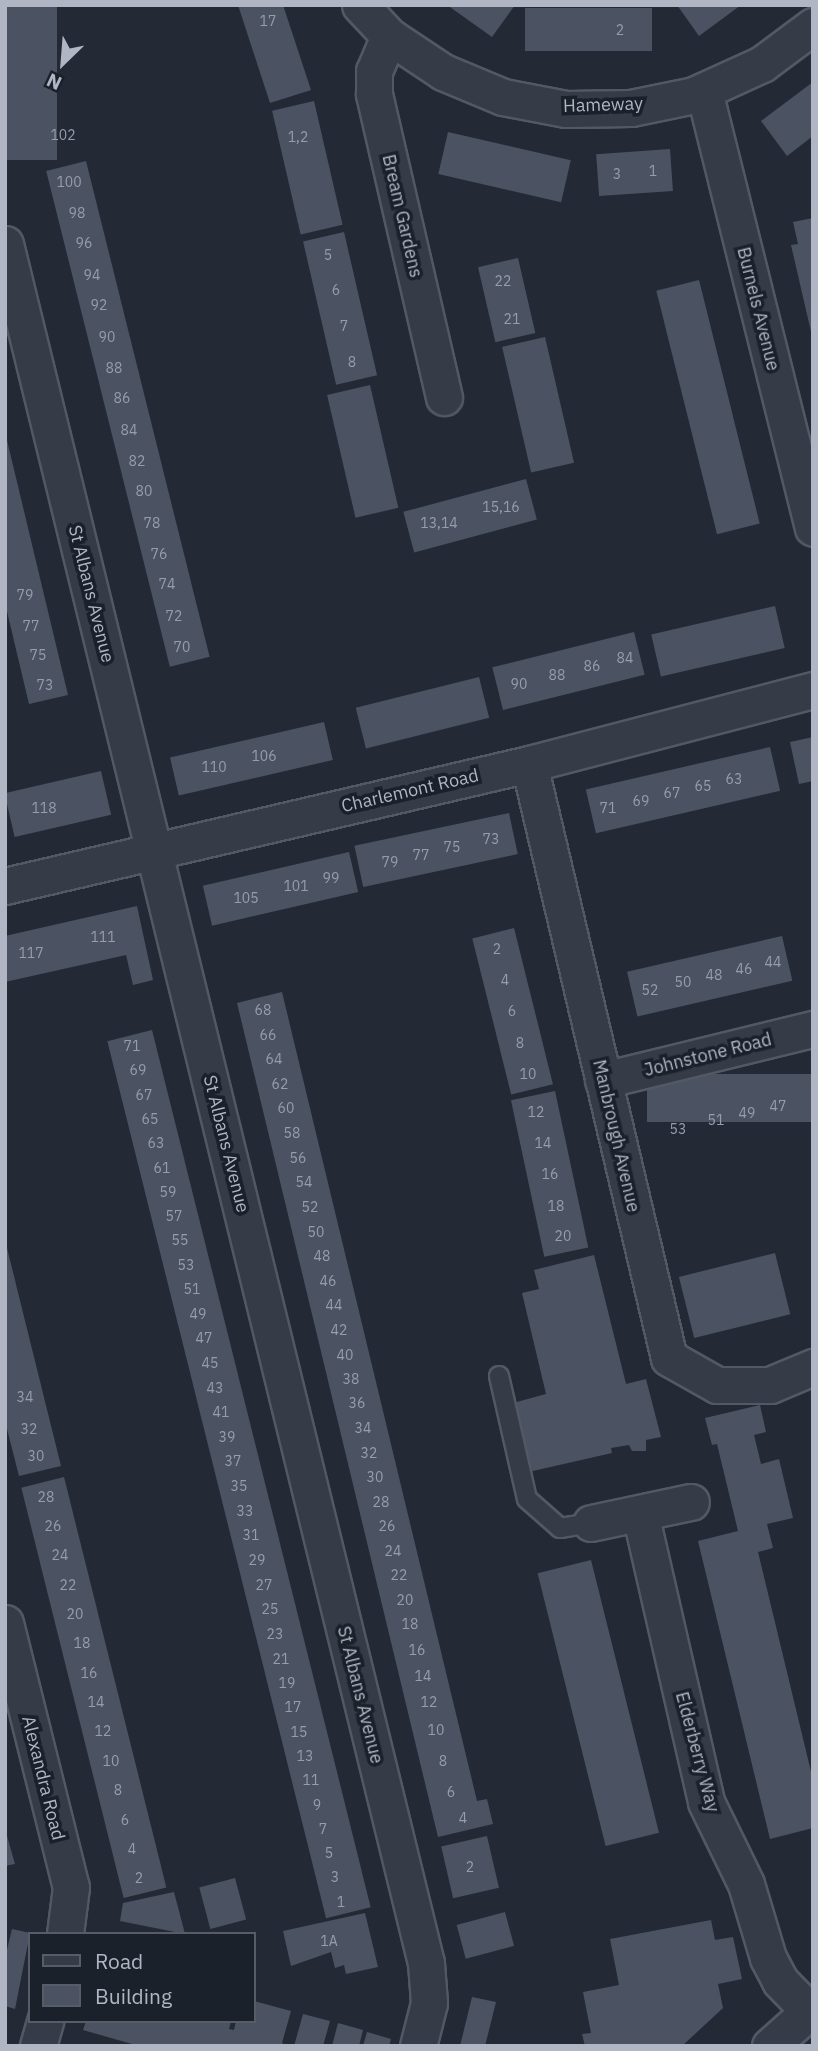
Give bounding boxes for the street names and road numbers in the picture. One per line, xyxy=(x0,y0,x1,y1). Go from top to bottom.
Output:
street label: Hameway xyxy=(563,93,643,117)
street label: Bream Gardens xyxy=(377,152,427,280)
street label: Burnels Avenue xyxy=(732,245,784,373)
street label: St Albans Avenue xyxy=(63,523,119,665)
street label: Charlemont Road xyxy=(339,765,481,817)
street label: Johnstone Road xyxy=(642,1029,774,1081)
street label: Manbrough Avenue xyxy=(588,1058,644,1214)
street label: St Albans Avenue xyxy=(198,1073,254,1215)
street label: St Albans Avenue xyxy=(332,1624,388,1766)
street label: Elderberry Way xyxy=(671,1689,723,1815)
street label: Alexandra Road xyxy=(17,1714,69,1842)

